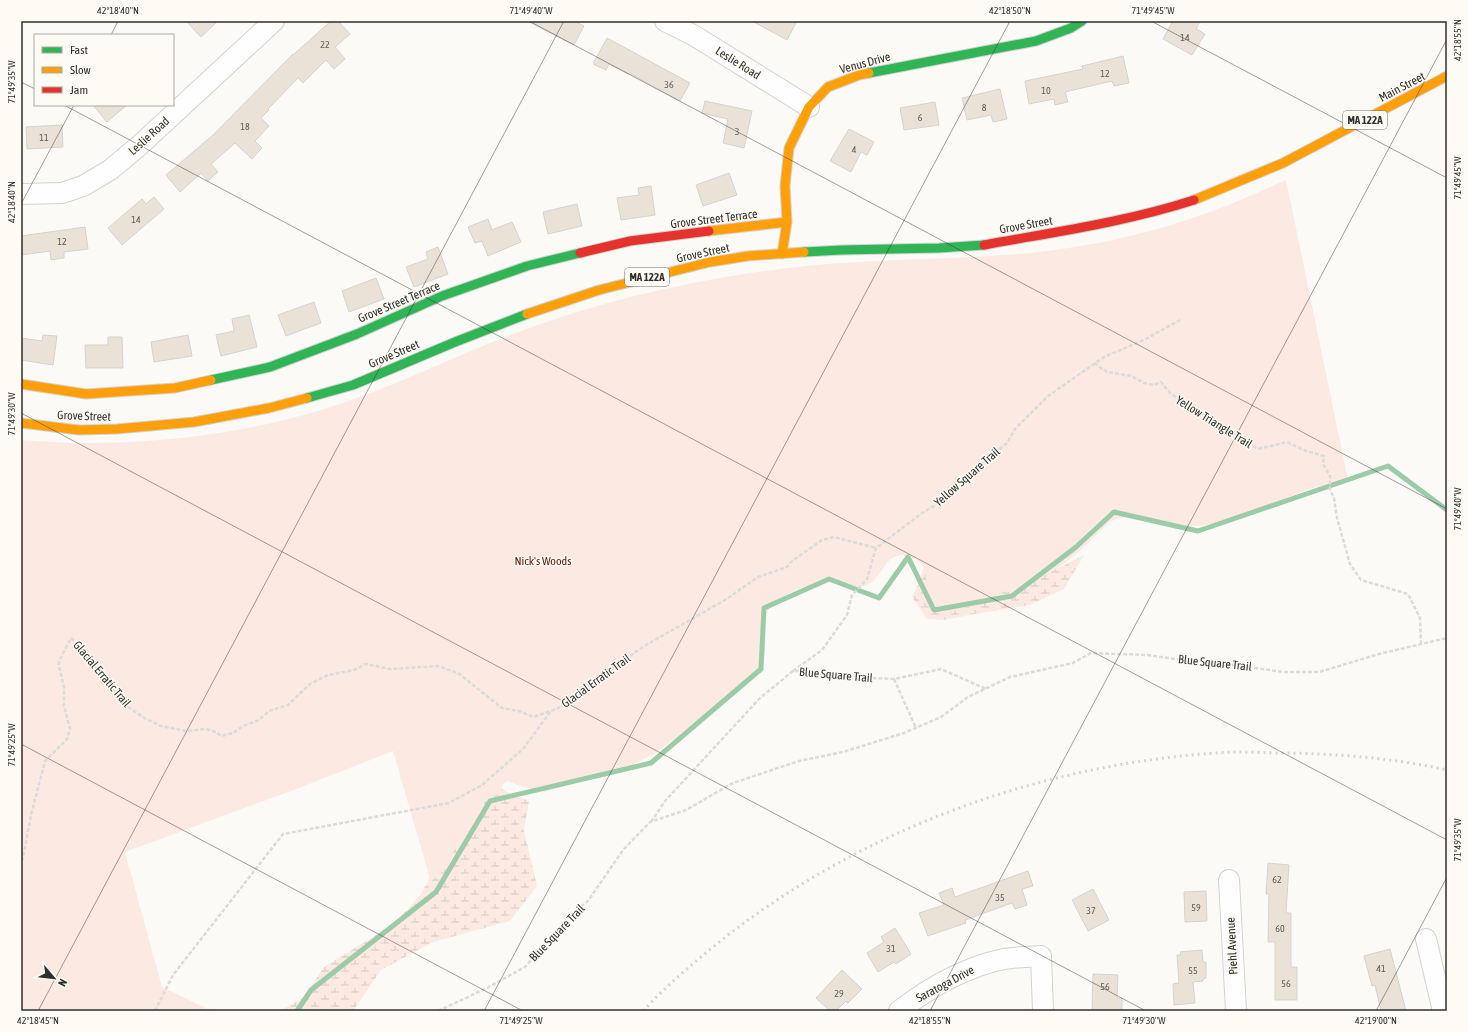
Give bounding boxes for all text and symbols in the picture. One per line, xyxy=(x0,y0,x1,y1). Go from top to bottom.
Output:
text: 42°18'40"N xyxy=(97,5,139,16)
text: 71°49'40"W xyxy=(509,5,553,16)
text: 42°18'50"N xyxy=(989,5,1031,16)
text: 71°49'45"W xyxy=(1131,5,1175,16)
text: 42°18'55"N xyxy=(1452,19,1463,61)
house number: 14 xyxy=(1180,32,1190,43)
legend xyxy=(34,34,174,106)
house number: 22 xyxy=(320,39,330,50)
text: Fast xyxy=(70,43,88,57)
street label: Leslie Road xyxy=(713,44,763,82)
street label: Venus Drive xyxy=(838,50,892,76)
text: 71°49'35"W xyxy=(6,60,17,104)
text: Slow xyxy=(70,63,91,77)
house number: 12 xyxy=(1100,68,1110,79)
street label: Main Street xyxy=(1377,69,1428,105)
house number: 36 xyxy=(664,79,674,90)
text: Jam xyxy=(70,83,88,97)
house number: 10 xyxy=(1041,85,1051,96)
house number: 8 xyxy=(982,102,987,113)
road number: MA 122A xyxy=(1343,111,1387,129)
house number: 6 xyxy=(918,112,923,123)
street label: Leslie Road xyxy=(126,114,172,158)
house number: 18 xyxy=(240,121,250,132)
house number: 3 xyxy=(735,126,740,137)
house number: 11 xyxy=(39,132,49,143)
house number: 4 xyxy=(852,144,857,155)
text: 71°49'45"W xyxy=(1452,156,1463,200)
text: 42°18'40"N xyxy=(6,181,17,223)
street label: Grove Street Terrace xyxy=(670,207,758,231)
street label: Grove Street xyxy=(998,213,1054,237)
house number: 14 xyxy=(131,214,141,225)
house number: 12 xyxy=(57,236,67,247)
street label: Grove Street xyxy=(675,240,731,265)
road number: MA 122A xyxy=(625,268,669,286)
street label: Grove Street Terrace xyxy=(356,278,442,326)
street label: Grove Street xyxy=(367,337,422,371)
text: 71°49'30"W xyxy=(6,392,17,436)
street label: Yellow Triangle Trail xyxy=(1173,393,1256,452)
street label: Grove Street xyxy=(57,408,112,424)
street label: Yellow Square Trail xyxy=(931,444,1003,509)
text: 71°49'40"W xyxy=(1452,487,1463,531)
park label: Nick's Woods xyxy=(515,554,571,568)
street label: Glacial Erratic Trail xyxy=(70,638,134,711)
street label: Glacial Erratic Trail xyxy=(559,651,634,711)
street label: Blue Square Trail xyxy=(1178,652,1253,674)
street label: Blue Square Trail xyxy=(799,665,874,685)
text: 71°49'25"W xyxy=(6,723,17,767)
text: 71°49'35"W xyxy=(1452,818,1463,862)
house number: 62 xyxy=(1272,874,1282,885)
house number: 35 xyxy=(995,892,1005,903)
street label: Blue Square Trail xyxy=(526,901,588,964)
house number: 59 xyxy=(1191,902,1201,913)
house number: 37 xyxy=(1086,905,1096,916)
street label: Piehl Avenue xyxy=(1223,917,1241,975)
house number: 60 xyxy=(1275,923,1285,934)
house number: 31 xyxy=(886,943,896,954)
north arrow xyxy=(34,958,74,998)
street label: Saratoga Drive xyxy=(913,963,977,1005)
house number: 41 xyxy=(1376,963,1386,974)
house number: 55 xyxy=(1188,965,1198,976)
text: N xyxy=(56,977,70,988)
house number: 56 xyxy=(1281,978,1291,989)
house number: 56 xyxy=(1100,981,1110,992)
house number: 29 xyxy=(834,988,844,999)
text: 42°18'45"N xyxy=(17,1015,59,1026)
text: 71°49'25"W xyxy=(499,1015,543,1026)
text: 42°18'55"N xyxy=(909,1015,951,1026)
text: 71°49'30"W xyxy=(1122,1015,1166,1026)
text: 42°19'00"N xyxy=(1355,1015,1397,1026)

